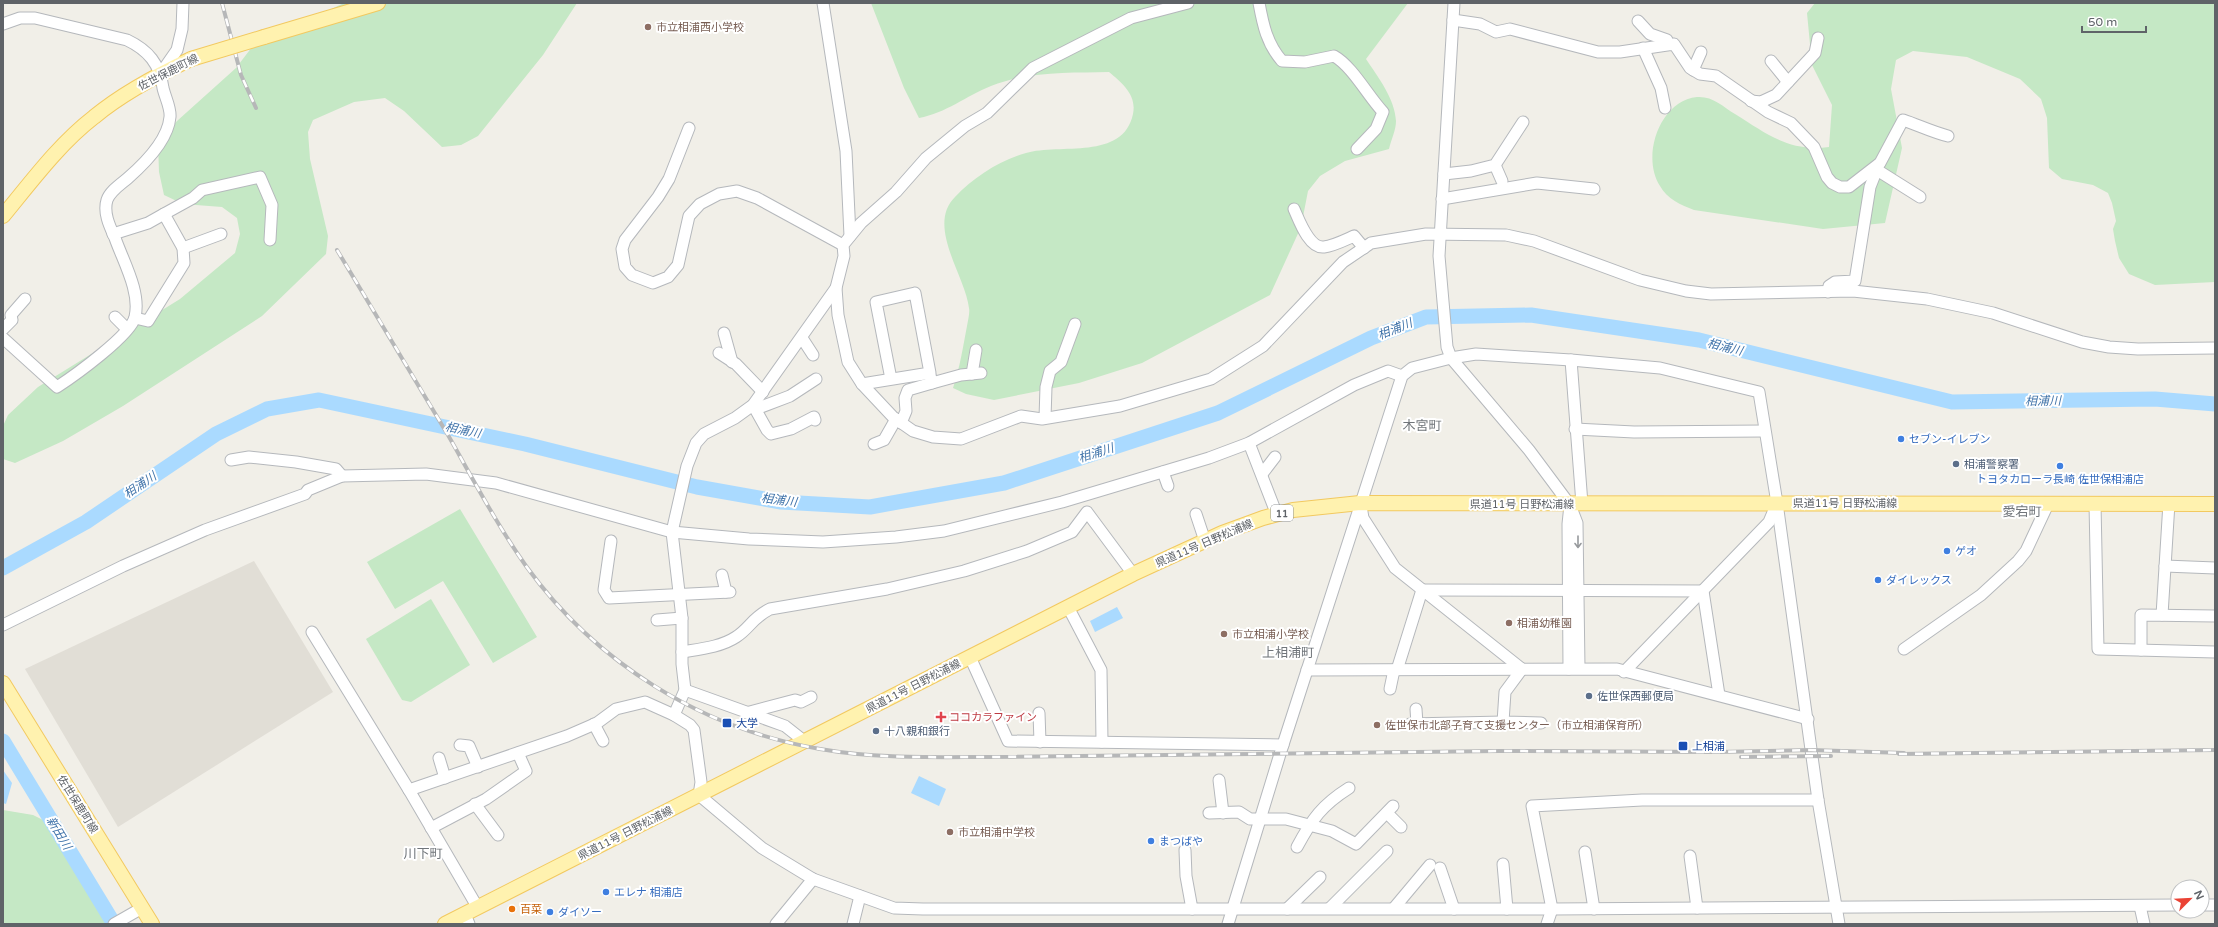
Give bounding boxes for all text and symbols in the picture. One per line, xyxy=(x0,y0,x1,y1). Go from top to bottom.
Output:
scale bar xyxy=(2082,8,2146,34)
text: 50 m xyxy=(2088,15,2117,29)
place label: 市立相浦西小学校 xyxy=(656,21,744,34)
marker: 市立相浦西小学校 xyxy=(643,22,653,32)
street label: 佐世保鹿町線 xyxy=(136,52,201,93)
water label: 相浦川 xyxy=(1376,315,1416,342)
water label: 相浦川 xyxy=(1706,336,1746,359)
water label: 相浦川 xyxy=(2025,394,2063,408)
district label: 木宮町 xyxy=(1402,418,1442,434)
water label: 相浦川 xyxy=(444,419,484,441)
place label: セブン-イレブン xyxy=(1909,433,1991,446)
marker: セブン-イレブン xyxy=(1896,434,1906,444)
water label: 相浦川 xyxy=(1077,440,1117,465)
place label: 相浦警察署 xyxy=(1964,458,2019,471)
marker: 相浦警察署 xyxy=(1951,459,1961,469)
marker: トヨタカローラ長崎 佐世保相浦店 xyxy=(2055,461,2065,471)
water label: 相浦川 xyxy=(121,468,160,501)
place label: トヨタカローラ長崎 佐世保相浦店 xyxy=(1976,473,2144,486)
water label: 相浦川 xyxy=(760,491,800,509)
street label: 県道11号 日野松浦線 xyxy=(1793,497,1897,510)
street label: 県道11号 日野松浦線 xyxy=(1470,498,1574,511)
district label: 愛宕町 xyxy=(2002,504,2042,520)
road number: 11 xyxy=(1271,505,1293,521)
street label: 県道11号 日野松浦線 xyxy=(1153,517,1255,570)
one-way arrow xyxy=(1574,535,1581,548)
place label: ゲオ xyxy=(1955,545,1977,558)
marker: ゲオ xyxy=(1942,546,1952,556)
place label: ダイレックス xyxy=(1886,574,1952,587)
marker: ダイレックス xyxy=(1873,575,1883,585)
place label: 相浦幼稚園 xyxy=(1517,617,1572,630)
marker: 相浦幼稚園 xyxy=(1504,618,1514,628)
place label: 市立相浦小学校 xyxy=(1232,628,1309,641)
marker: 市立相浦小学校 xyxy=(1219,629,1229,639)
district label: 上相浦町 xyxy=(1262,645,1314,661)
street label: 県道11号 日野松浦線 xyxy=(864,657,963,716)
place label: 佐世保西郵便局 xyxy=(1597,690,1674,703)
marker: 佐世保西郵便局 xyxy=(1584,691,1594,701)
place label: ココカラファイン xyxy=(949,711,1037,724)
marker: ココカラファイン xyxy=(936,712,946,722)
marker: 大学 xyxy=(721,717,733,729)
place label: 大学 xyxy=(736,717,758,730)
place label: 佐世保市北部子育て支援センター（市立相浦保育所） xyxy=(1385,719,1649,732)
marker: 佐世保市北部子育て支援センター（市立相浦保育所） xyxy=(1372,720,1382,730)
place label: 十八親和銀行 xyxy=(884,725,950,738)
marker: 十八親和銀行 xyxy=(871,726,881,736)
marker: 上相浦 xyxy=(1677,740,1689,752)
place label: 上相浦 xyxy=(1692,740,1725,753)
street label: 佐世保鹿町線 xyxy=(55,773,101,836)
street label: 県道11号 日野松浦線 xyxy=(576,804,675,863)
water label: 新田川 xyxy=(44,814,75,854)
place label: 市立相浦中学校 xyxy=(958,826,1035,839)
marker: 市立相浦中学校 xyxy=(945,827,955,837)
place label: まつばや xyxy=(1159,835,1203,848)
marker: まつばや xyxy=(1146,836,1156,846)
district label: 川下町 xyxy=(403,846,443,862)
north arrow xyxy=(2170,879,2210,919)
place label: エレナ 相浦店 xyxy=(614,886,683,899)
marker: エレナ 相浦店 xyxy=(601,887,611,897)
text: N xyxy=(2191,888,2206,902)
place label: 百菜 xyxy=(520,903,542,916)
marker: 百菜 xyxy=(507,904,517,914)
place label: ダイソー xyxy=(558,906,602,919)
marker: ダイソー xyxy=(545,907,555,917)

